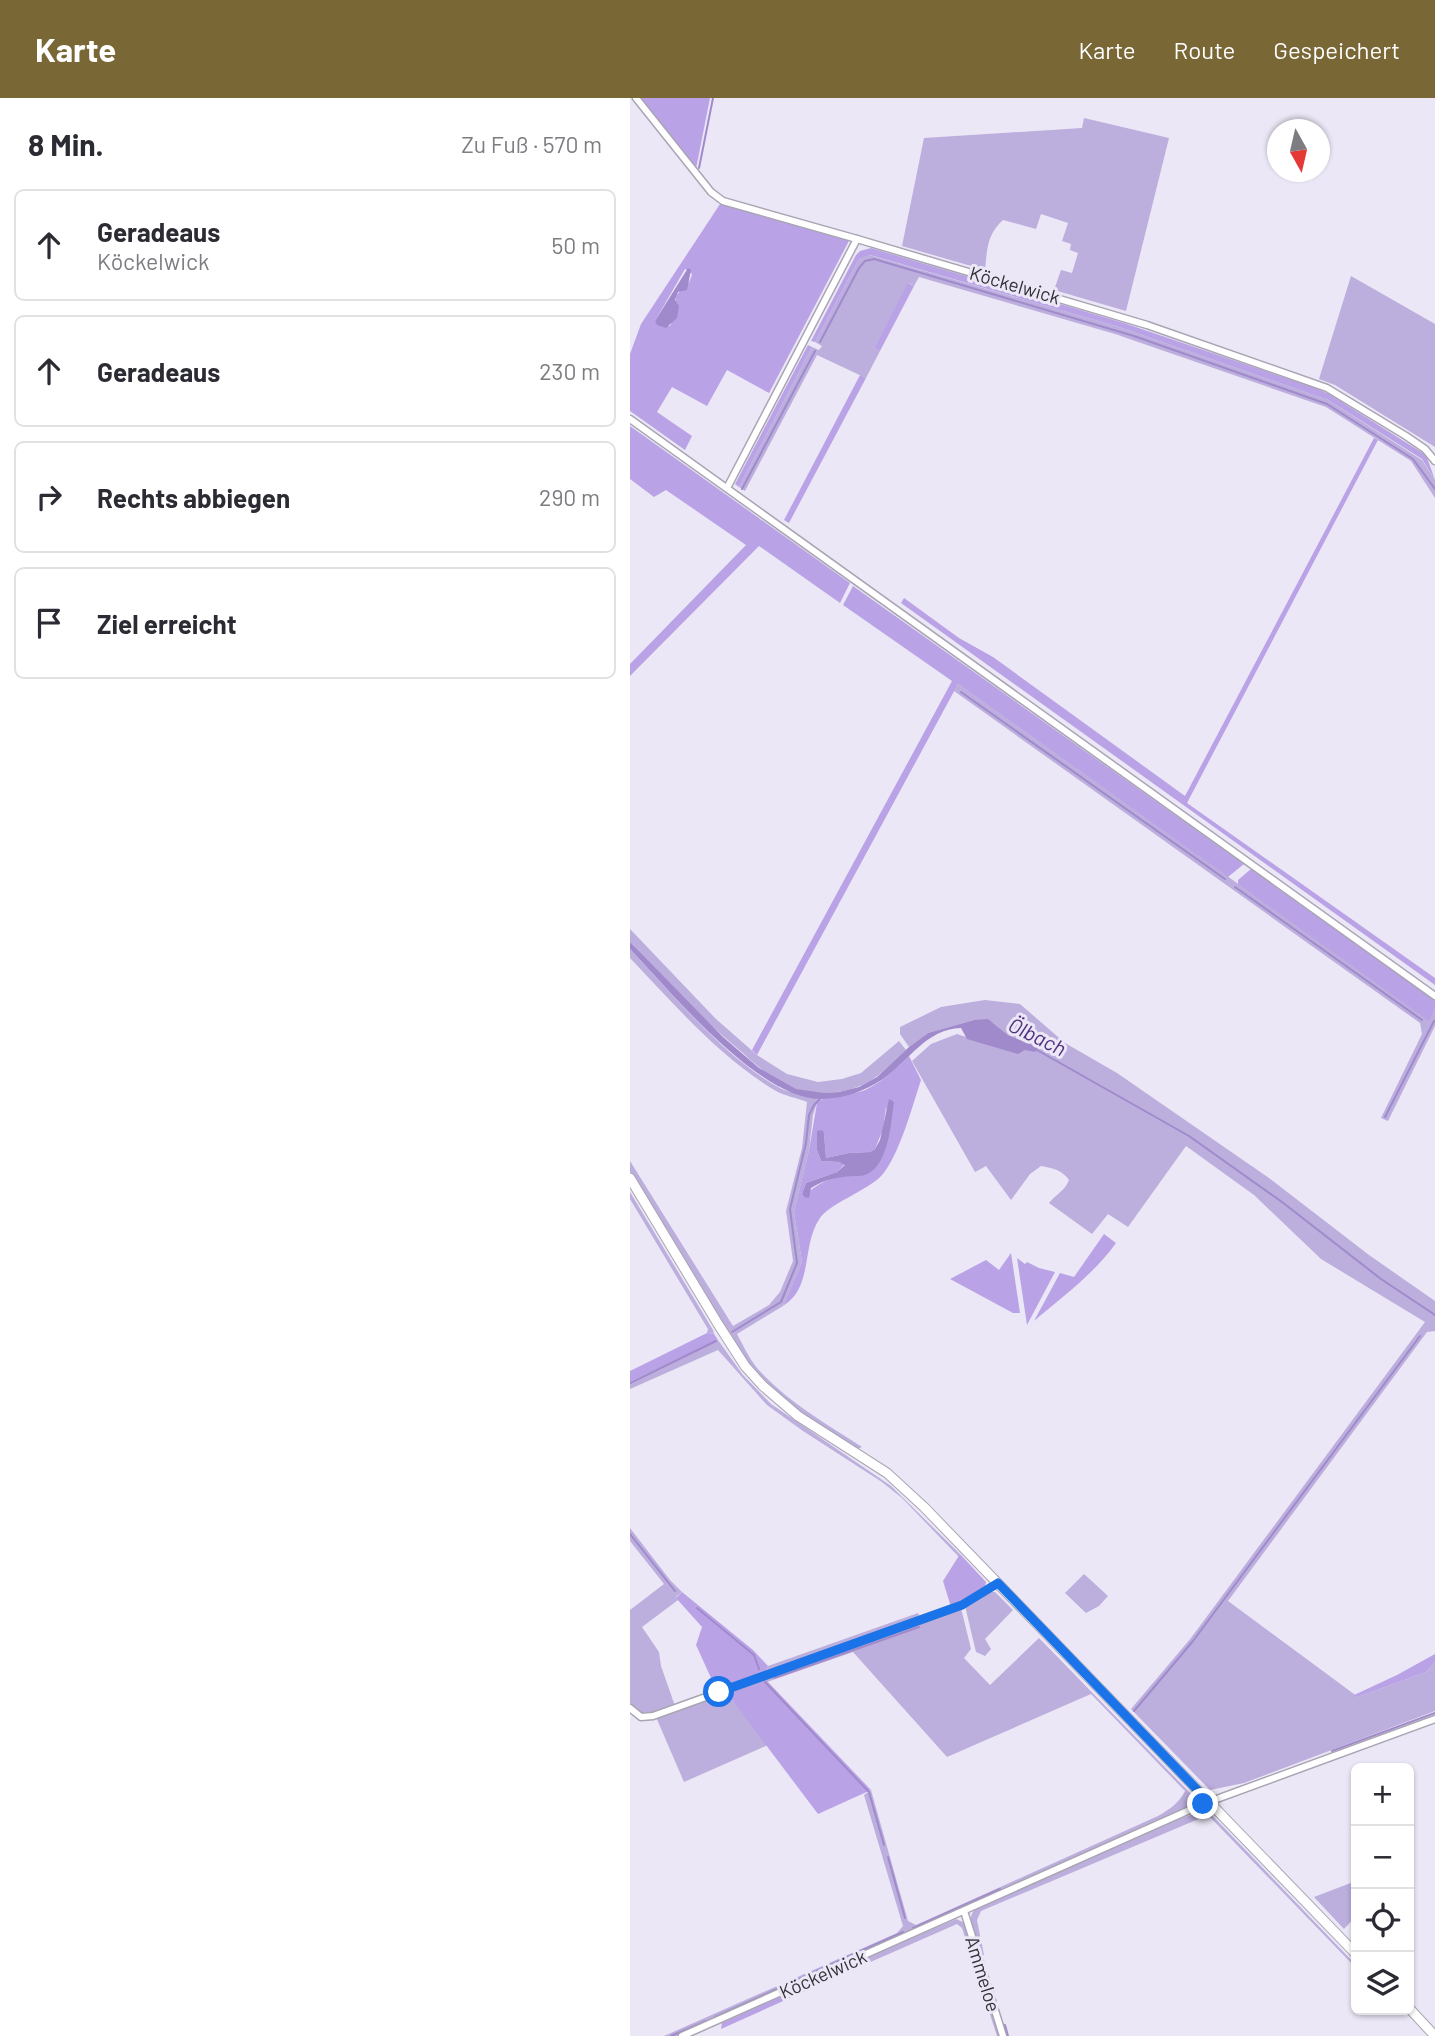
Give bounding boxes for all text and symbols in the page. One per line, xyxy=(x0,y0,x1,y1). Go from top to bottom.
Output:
text: Karte xyxy=(35,29,116,69)
text: Karte xyxy=(1078,35,1136,64)
text: Route xyxy=(1174,35,1235,64)
text: Gespeichert xyxy=(1273,35,1400,64)
north arrow xyxy=(1267,119,1330,182)
text: 8 Min. xyxy=(28,126,104,162)
text: Zu Fuß · 570 m xyxy=(461,130,602,158)
text: Geradeaus xyxy=(97,216,220,247)
icon: ahead xyxy=(30,226,68,264)
text: 50 m xyxy=(552,231,600,259)
text: Köckelwick xyxy=(97,247,210,275)
street label: Köckelwick xyxy=(967,261,1063,308)
icon: ahead xyxy=(30,352,68,390)
text: Geradeaus xyxy=(97,356,220,387)
text: 230 m xyxy=(539,357,600,385)
icon: right xyxy=(30,478,68,516)
text: Rechts abbiegen xyxy=(97,482,290,513)
text: 290 m xyxy=(539,483,600,511)
icon: arrive xyxy=(30,604,68,642)
text: Ziel erreicht xyxy=(97,608,237,639)
water label: Ölbach xyxy=(1005,1011,1071,1060)
route start xyxy=(703,1676,734,1707)
map controls xyxy=(1351,1763,1414,2015)
button: + xyxy=(1351,1763,1414,1826)
route end xyxy=(1187,1788,1218,1819)
button: − xyxy=(1351,1826,1414,1889)
button: locate xyxy=(1351,1889,1414,1952)
street label: Ammeloe xyxy=(961,1933,1006,2014)
street label: Köckelwick xyxy=(776,1944,870,2003)
button: layers xyxy=(1351,1952,1414,2015)

